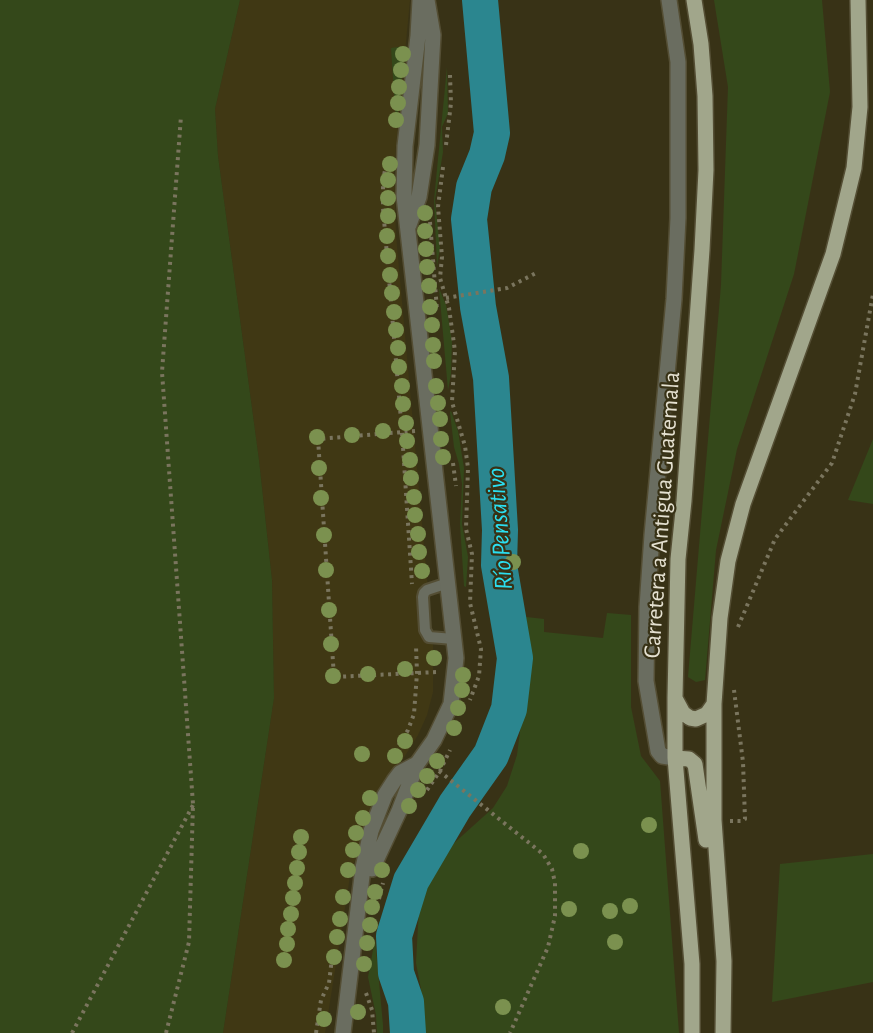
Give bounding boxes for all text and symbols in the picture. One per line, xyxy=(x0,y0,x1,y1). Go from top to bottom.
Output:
street label: Carretera a Antigua Guatemala xyxy=(638,371,686,659)
water label: Río Pensativo xyxy=(480,467,520,591)

